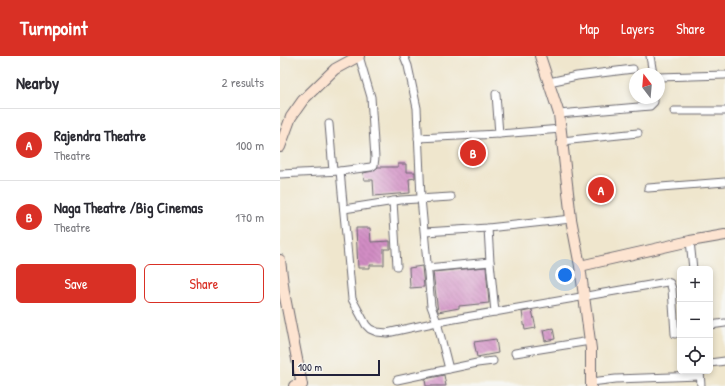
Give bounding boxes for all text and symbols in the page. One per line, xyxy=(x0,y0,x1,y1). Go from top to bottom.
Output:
text: Turnpoint xyxy=(20,15,88,41)
text: Map xyxy=(579,19,599,38)
text: Layers xyxy=(621,19,654,38)
text: Share xyxy=(676,19,705,38)
north arrow xyxy=(629,68,665,104)
text: Nearby xyxy=(16,71,59,94)
text: 2 results xyxy=(222,73,264,91)
text: Rajendra Theatre xyxy=(54,125,146,146)
text: A xyxy=(26,136,32,154)
text: 100 m xyxy=(236,136,264,154)
pin: B xyxy=(460,138,486,168)
text: Theatre xyxy=(54,146,90,164)
pin: A xyxy=(588,175,614,205)
text: Naga Theatre /Big Cinemas xyxy=(54,197,203,218)
text: B xyxy=(26,208,32,226)
text: 170 m xyxy=(235,208,264,226)
text: Theatre xyxy=(54,218,90,236)
button: Save xyxy=(16,264,136,303)
button: Share xyxy=(144,264,264,303)
your location xyxy=(555,265,575,285)
map controls xyxy=(677,266,713,374)
button: + xyxy=(677,266,713,302)
button: − xyxy=(677,302,713,338)
button: locate xyxy=(677,338,713,374)
scale bar xyxy=(292,358,380,377)
text: 100 m xyxy=(298,360,322,374)

